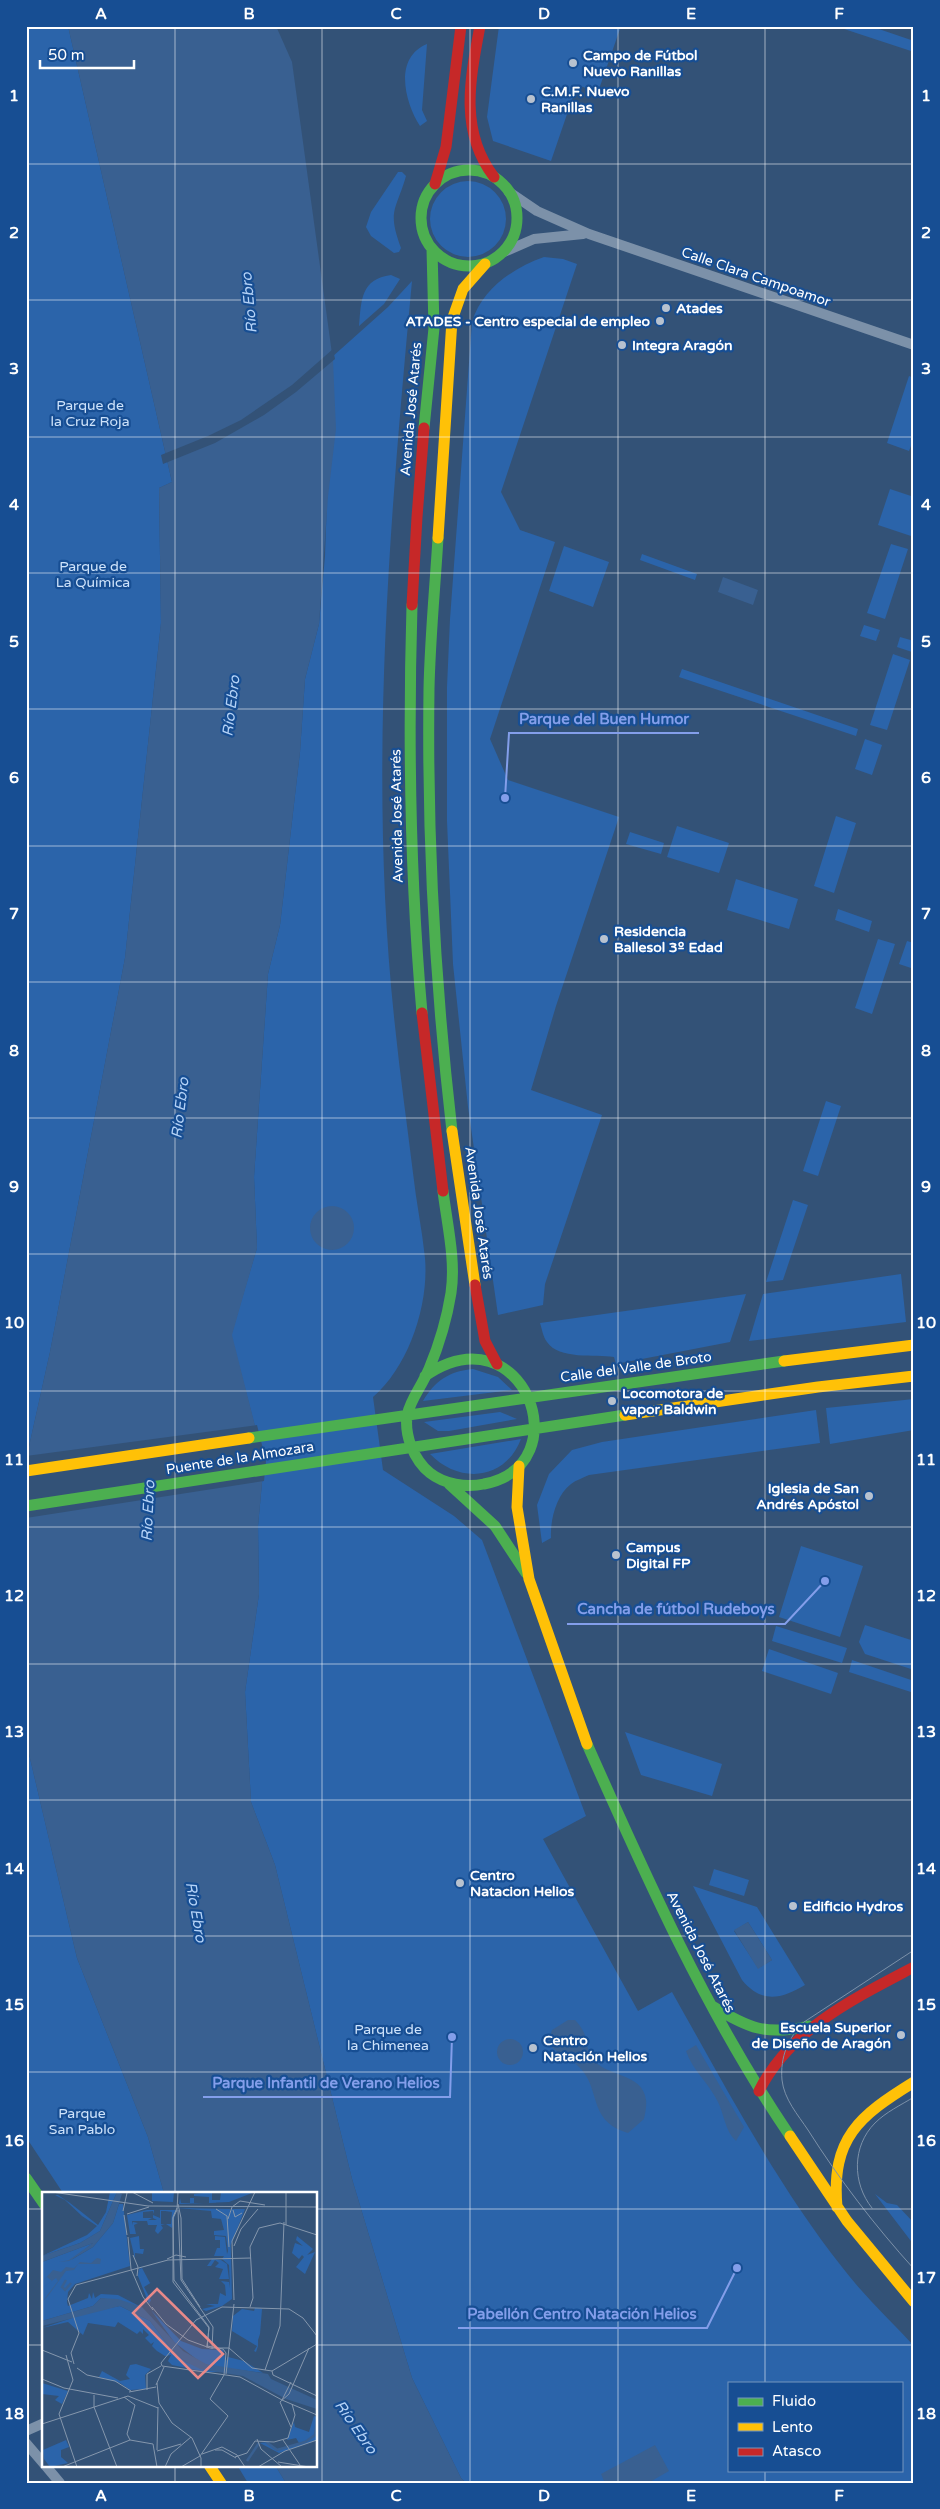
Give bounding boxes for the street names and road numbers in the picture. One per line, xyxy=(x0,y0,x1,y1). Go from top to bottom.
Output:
street label: Calle Clara Campoamor xyxy=(679,243,833,311)
street label: Avenida José Atarés xyxy=(397,341,425,476)
street label: Avenida José Atarés xyxy=(387,749,407,883)
street label: Avenida José Atarés xyxy=(461,1145,497,1281)
street label: Calle del Valle de Broto xyxy=(559,1348,713,1386)
street label: Puente de la Almozara xyxy=(165,1438,315,1478)
street label: Avenida José Atarés xyxy=(663,1888,739,2016)

